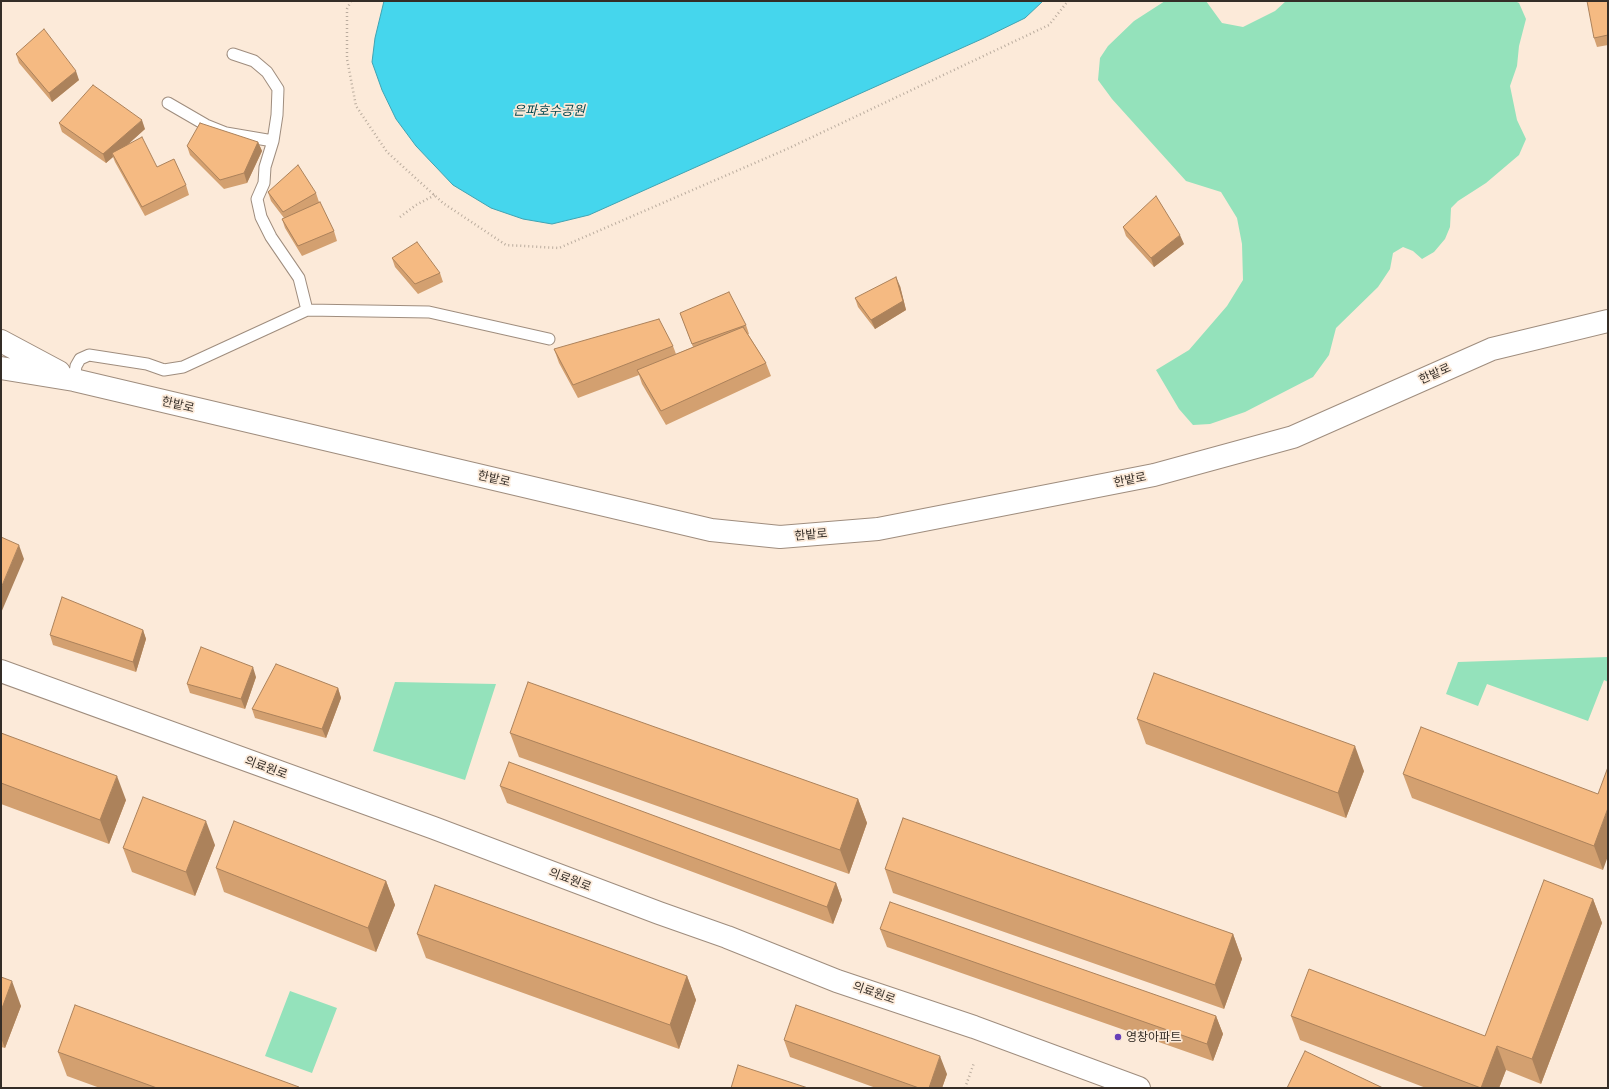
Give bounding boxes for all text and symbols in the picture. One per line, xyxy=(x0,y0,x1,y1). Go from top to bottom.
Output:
water label: 은파호수공원 xyxy=(513,103,585,119)
street label: 한밭로 xyxy=(1417,361,1453,387)
street label: 한밭로 xyxy=(160,394,196,416)
street label: 한밭로 xyxy=(476,468,512,490)
street label: 한밭로 xyxy=(1112,470,1148,490)
street label: 한밭로 xyxy=(794,526,828,544)
street label: 의료원로 xyxy=(243,754,289,782)
street label: 의료원로 xyxy=(547,865,593,895)
street label: 의료원로 xyxy=(851,979,897,1007)
place label: 영창아파트 xyxy=(1126,1030,1181,1044)
marker: 영창아파트 xyxy=(1113,1032,1123,1042)

